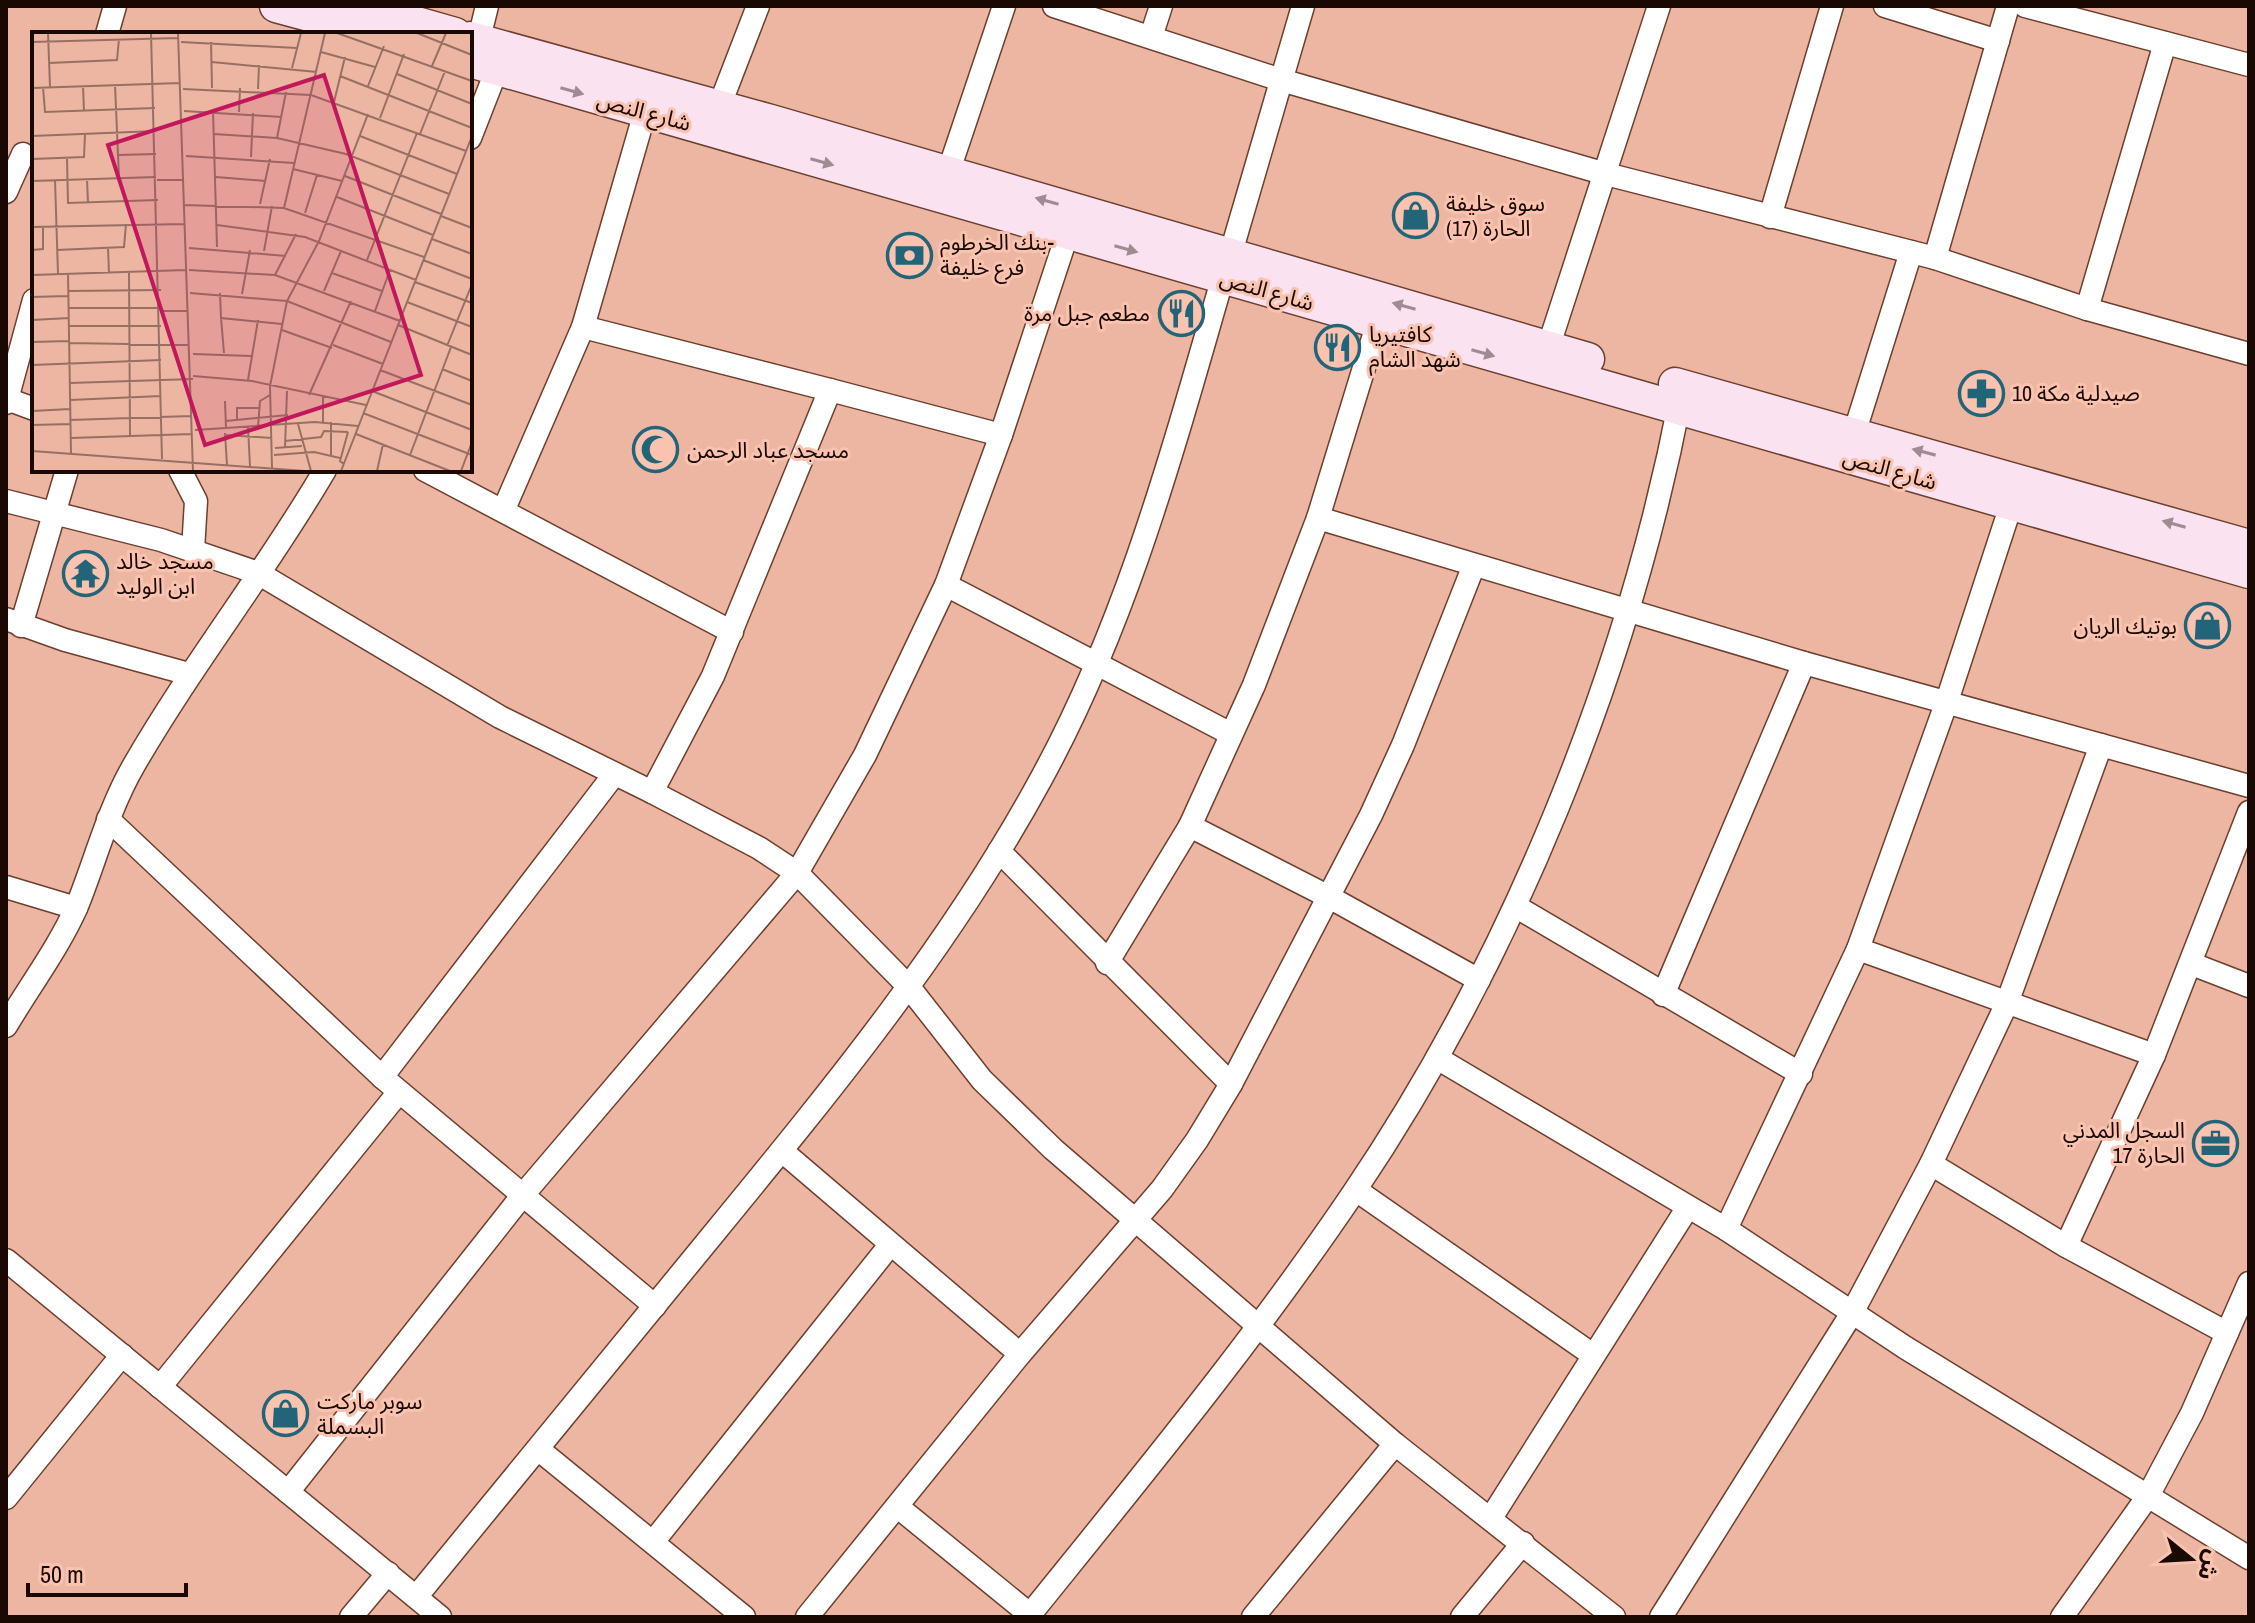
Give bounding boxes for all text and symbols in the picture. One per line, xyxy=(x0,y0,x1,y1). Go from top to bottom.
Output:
inset map xyxy=(32,32,472,472)
street label: شارع النص xyxy=(593,84,694,140)
one-way arrow xyxy=(560,85,584,98)
one-way arrow xyxy=(809,156,834,168)
place label: سوق خليفة الحارة (17) xyxy=(1446,188,1545,243)
shop icon: سوق خليفة الحارة (17) xyxy=(1391,192,1439,240)
one-way arrow xyxy=(1035,195,1060,207)
place label: بنك الخرطوم- فرع خليفة xyxy=(940,227,1054,284)
bank icon: بنك الخرطوم- فرع خليفة xyxy=(885,231,933,279)
one-way arrow xyxy=(1114,243,1138,256)
street label: شارع النص xyxy=(1216,262,1317,320)
restaurant icon: مطعم جبل مرة xyxy=(1157,289,1205,337)
place label: مطعم جبل مرة xyxy=(1024,298,1150,330)
one-way arrow xyxy=(1392,299,1416,312)
place label: كافتيريا شهد الشام xyxy=(1369,319,1461,376)
restaurant icon: كافتيريا شهد الشام xyxy=(1314,323,1362,371)
one-way arrow xyxy=(1470,347,1495,359)
pharmacy icon: صيدلية مكة 10 xyxy=(1957,369,2005,417)
place label: صيدلية مكة 10 xyxy=(2012,378,2140,408)
mosque icon: مسجد عباد الرحمن xyxy=(632,426,680,474)
place label: مسجد عباد الرحمن xyxy=(687,435,849,465)
street label: شارع النص xyxy=(1839,441,1940,499)
one-way arrow xyxy=(1912,446,1937,458)
one-way arrow xyxy=(2162,517,2186,530)
place label: مسجد خالد ابن الوليد xyxy=(116,546,214,601)
temple icon: مسجد خالد ابن الوليد xyxy=(61,550,109,598)
shop icon: بوتيك الريان xyxy=(2184,602,2232,650)
place label: بوتيك الريان xyxy=(2074,611,2177,641)
place label: السجل المدني الحارة 17 xyxy=(2063,1115,2185,1170)
office icon: السجل المدني الحارة 17 xyxy=(2192,1119,2240,1167)
place label: سوبر ماركت البسملة xyxy=(317,1386,423,1441)
shop icon: سوبر ماركت البسملة xyxy=(262,1390,310,1438)
north arrow xyxy=(2151,1519,2231,1599)
text: ش xyxy=(2191,1546,2229,1584)
scale bar xyxy=(28,1547,186,1597)
text: 50 m xyxy=(40,1558,84,1590)

